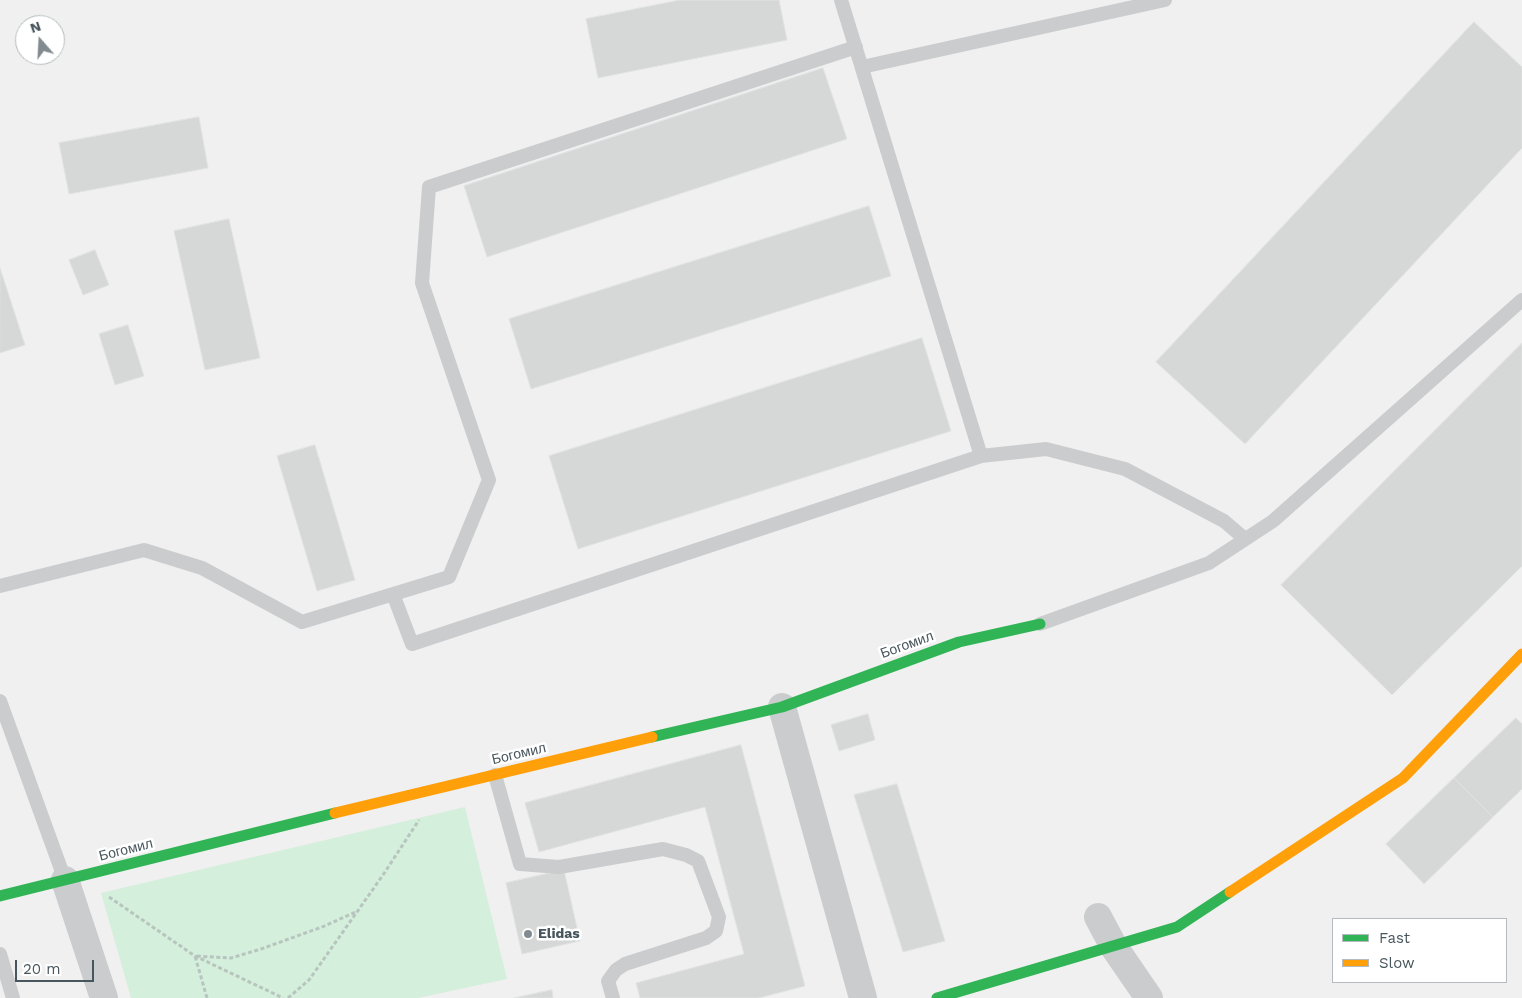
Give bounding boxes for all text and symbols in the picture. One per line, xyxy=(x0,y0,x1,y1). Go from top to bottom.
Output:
north arrow xyxy=(15,15,65,65)
text: N xyxy=(28,18,43,36)
street label: Богомил xyxy=(878,628,936,662)
street label: Богомил xyxy=(490,740,548,768)
street label: Богомил xyxy=(97,835,155,865)
legend xyxy=(1332,918,1507,983)
place label: Elidas xyxy=(538,926,580,942)
marker: Elidas xyxy=(522,928,534,940)
text: Fast xyxy=(1379,929,1410,947)
scale bar xyxy=(18,950,96,982)
text: Slow xyxy=(1379,954,1415,972)
text: 20 m xyxy=(23,960,61,978)

